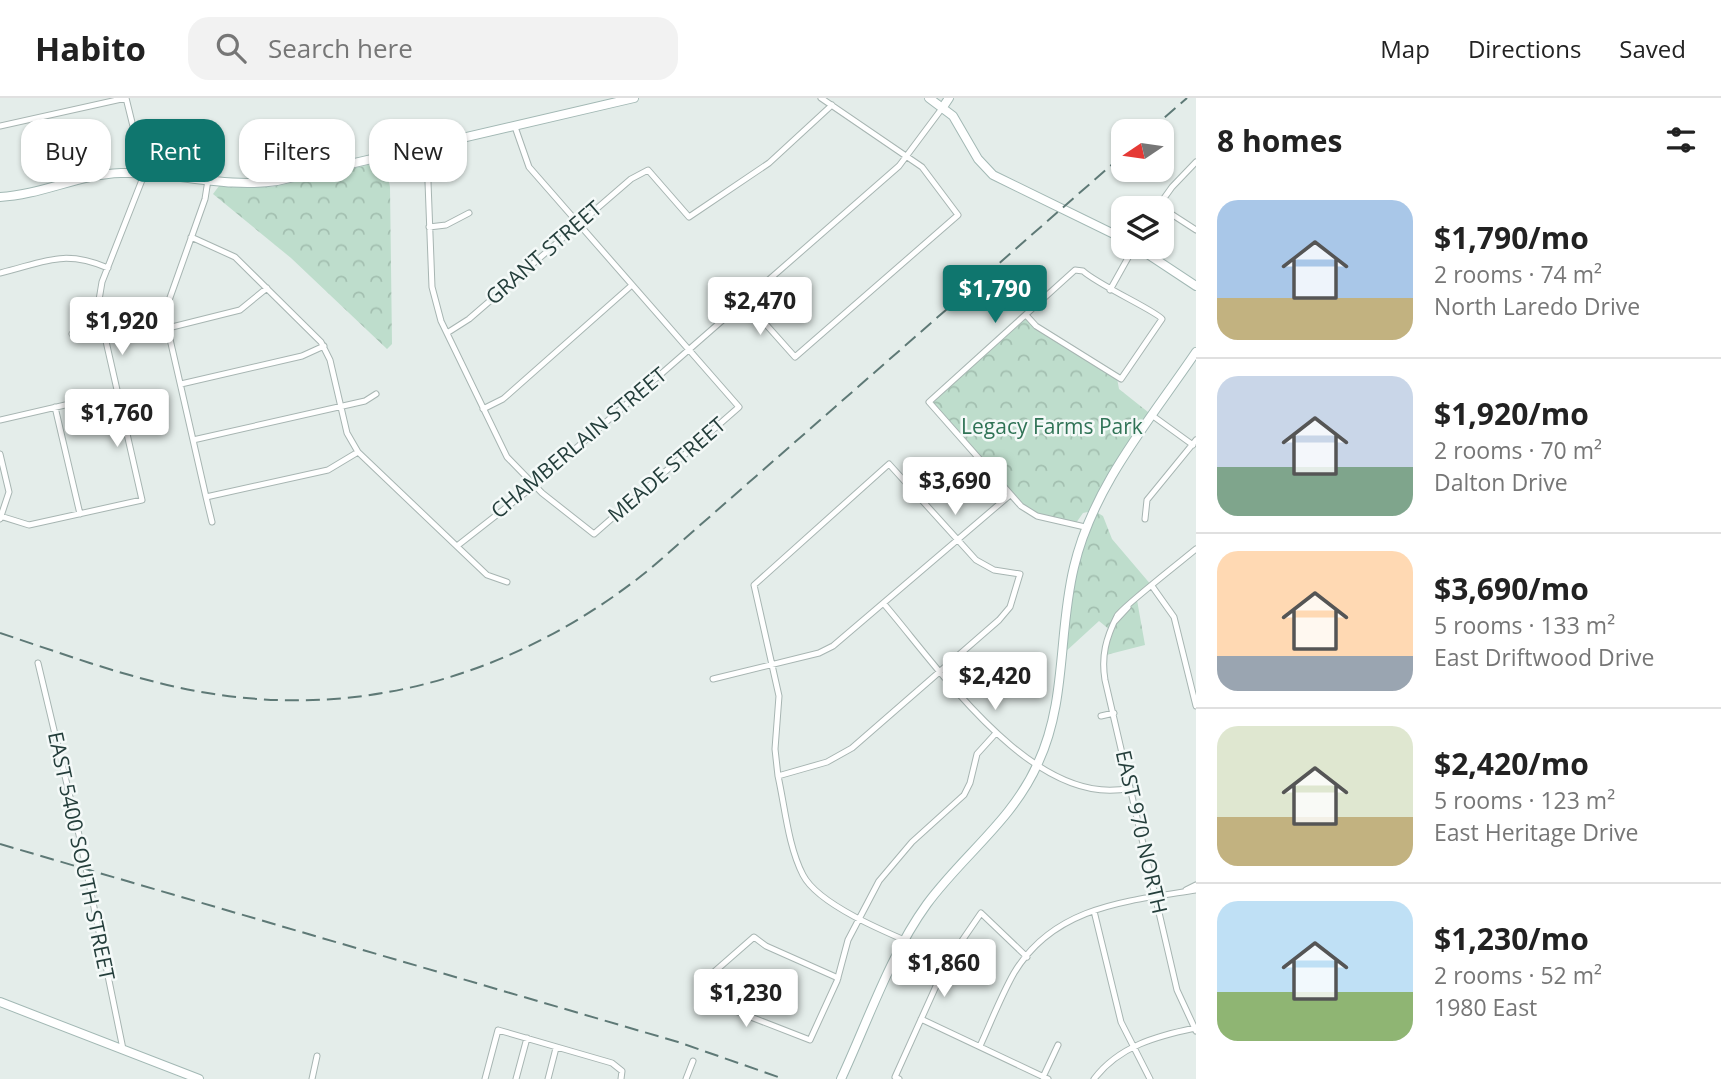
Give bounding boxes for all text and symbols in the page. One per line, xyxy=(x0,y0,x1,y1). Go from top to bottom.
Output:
search box xyxy=(188,17,678,80)
text: Habito xyxy=(35,26,146,71)
icon: search xyxy=(212,29,250,67)
text: Search here xyxy=(268,30,413,66)
text: Map xyxy=(1380,32,1430,65)
text: Directions xyxy=(1468,32,1581,65)
text: Saved xyxy=(1619,32,1686,65)
chip: Buy xyxy=(21,119,111,182)
chip: Rent xyxy=(125,119,225,182)
chip: Filters xyxy=(239,119,355,182)
chip: New xyxy=(369,119,467,182)
north arrow xyxy=(1111,119,1174,182)
map controls xyxy=(1111,119,1174,259)
text: 8 homes xyxy=(1217,120,1342,161)
icon: filters xyxy=(1662,121,1700,159)
street label: GRANT STREET xyxy=(479,194,608,310)
button: layers xyxy=(1111,196,1174,259)
text: $1,790/mo xyxy=(1434,217,1589,258)
icon: home xyxy=(1273,228,1357,312)
text: 2 rooms · 74 m² xyxy=(1434,258,1602,290)
pin: $1,790 xyxy=(938,266,1052,325)
text: $1,790 xyxy=(959,272,1031,304)
pin: $2,470 xyxy=(703,278,817,337)
text: $2,470 xyxy=(724,284,796,316)
text: North Laredo Drive xyxy=(1434,290,1640,322)
pin: $1,920 xyxy=(65,298,179,357)
text: $1,920 xyxy=(86,304,158,336)
street label: CHAMBERLAIN STREET xyxy=(485,360,672,524)
pin: $1,760 xyxy=(60,390,174,449)
text: $1,920/mo xyxy=(1434,393,1589,434)
text: $1,760 xyxy=(81,396,153,428)
icon: home xyxy=(1273,404,1357,488)
street label: MEADE STREET xyxy=(602,410,731,528)
park label: Legacy Farms Park xyxy=(961,412,1143,440)
text: 2 rooms · 70 m² xyxy=(1434,434,1602,466)
pin: $3,690 xyxy=(898,458,1012,517)
text: $3,690 xyxy=(919,464,991,496)
text: Dalton Drive xyxy=(1434,466,1568,498)
text: $3,690/mo xyxy=(1434,568,1589,609)
icon: home xyxy=(1273,579,1357,663)
text: 5 rooms · 133 m² xyxy=(1434,609,1615,641)
text: East Driftwood Drive xyxy=(1434,641,1654,673)
pin: $2,420 xyxy=(938,652,1052,712)
text: $2,420 xyxy=(959,659,1031,691)
street label: EAST 5400 SOUTH STREET xyxy=(42,729,122,983)
text: $2,420/mo xyxy=(1434,743,1589,784)
street label: EAST 970 NORTH xyxy=(1110,747,1174,916)
icon: home xyxy=(1273,754,1357,838)
text: 5 rooms · 123 m² xyxy=(1434,784,1615,816)
text: East Heritage Drive xyxy=(1434,816,1638,848)
text: $1,230/mo xyxy=(1434,918,1589,959)
icon: home xyxy=(1273,929,1357,1013)
pin: $1,860 xyxy=(887,940,1001,999)
text: $1,860 xyxy=(908,946,980,978)
text: 2 rooms · 52 m² xyxy=(1434,959,1602,991)
pin: $1,230 xyxy=(689,970,803,1029)
text: $1,230 xyxy=(710,976,782,1008)
text: 1980 East xyxy=(1434,991,1537,1023)

